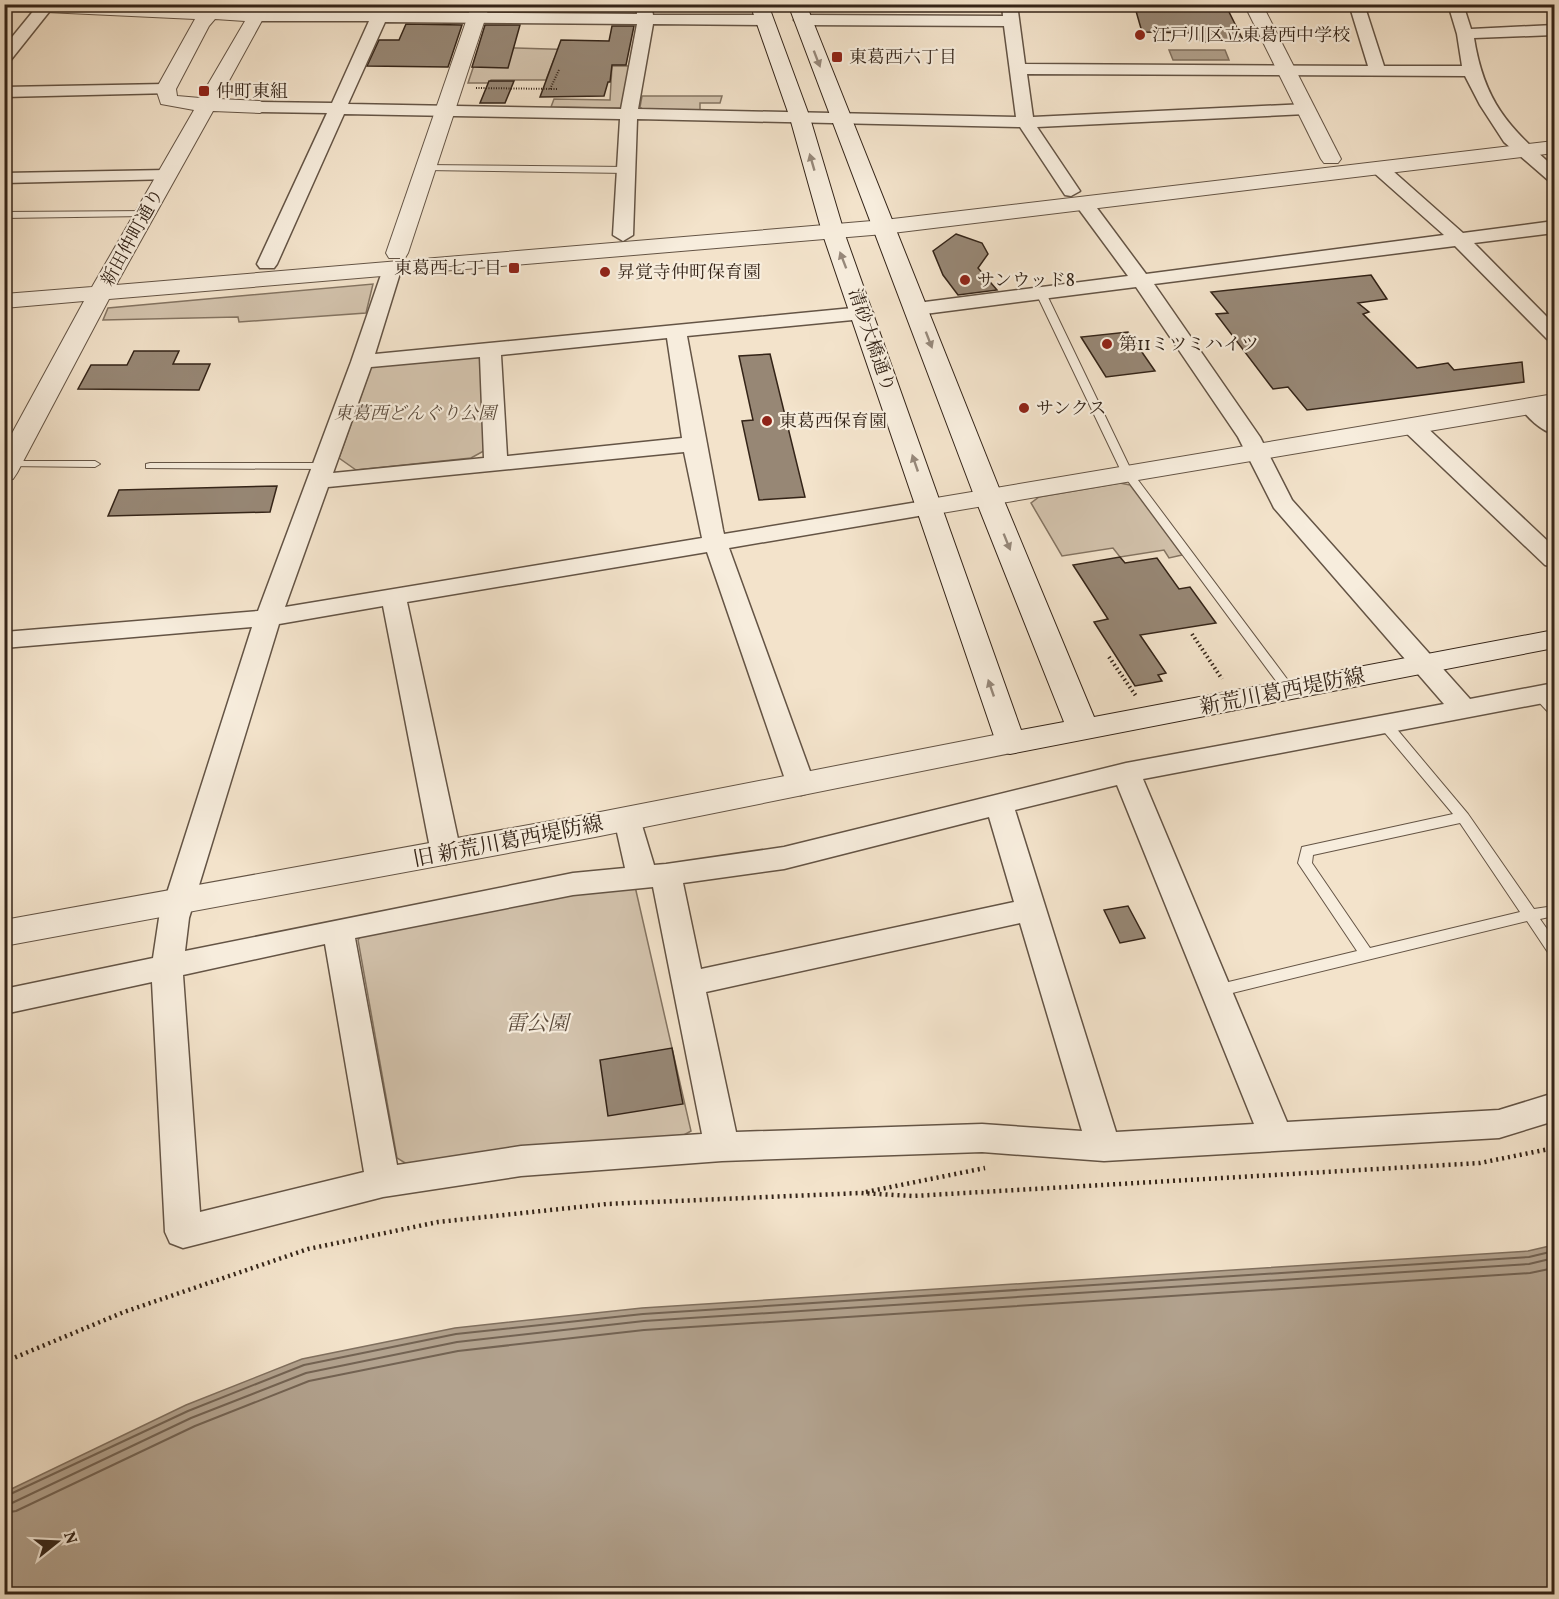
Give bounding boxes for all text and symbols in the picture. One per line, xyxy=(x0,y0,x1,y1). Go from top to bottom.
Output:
place label: 江戸川区立東葛西中学校 xyxy=(1152,24,1350,49)
marker: 江戸川区立東葛西中学校 xyxy=(1133,28,1147,42)
place label: 東葛西六丁目 xyxy=(849,46,957,71)
one-way arrow xyxy=(813,50,822,68)
marker: 東葛西六丁目 xyxy=(830,50,844,64)
place label: 仲町東組 xyxy=(216,80,288,105)
marker: 仲町東組 xyxy=(197,84,211,98)
one-way arrow xyxy=(807,153,816,171)
street label: 新田仲町通り xyxy=(96,184,170,291)
one-way arrow xyxy=(837,251,847,269)
place label: 東葛西七丁目 xyxy=(394,257,502,282)
marker: 東葛西七丁目 xyxy=(507,261,521,275)
place label: 昇覚寺仲町保育園 xyxy=(617,261,761,286)
marker: 昇覚寺仲町保育園 xyxy=(598,265,612,279)
place label: サンウッド8 xyxy=(977,269,1075,294)
marker: サンウッド8 xyxy=(958,273,972,287)
street label: 清砂大橋通り xyxy=(841,285,900,396)
one-way arrow xyxy=(924,332,934,350)
place label: 第11ミツミハイツ xyxy=(1119,333,1259,358)
marker: 第11ミツミハイツ xyxy=(1100,337,1114,351)
place label: サンクス xyxy=(1036,397,1107,422)
marker: サンクス xyxy=(1017,401,1031,415)
park label: 東葛西どんぐり公園 xyxy=(334,402,499,427)
place label: 東葛西保育園 xyxy=(779,410,887,435)
marker: 東葛西保育園 xyxy=(760,414,774,428)
one-way arrow xyxy=(909,454,919,472)
one-way arrow xyxy=(1002,533,1012,551)
street label: 新荒川葛西堤防線 xyxy=(1197,662,1368,723)
one-way arrow xyxy=(986,679,995,697)
street label: 旧 新荒川葛西堤防線 xyxy=(411,810,606,875)
park label: 雷公園 xyxy=(506,1010,571,1039)
north arrow xyxy=(27,1512,87,1572)
text: N xyxy=(57,1529,82,1547)

